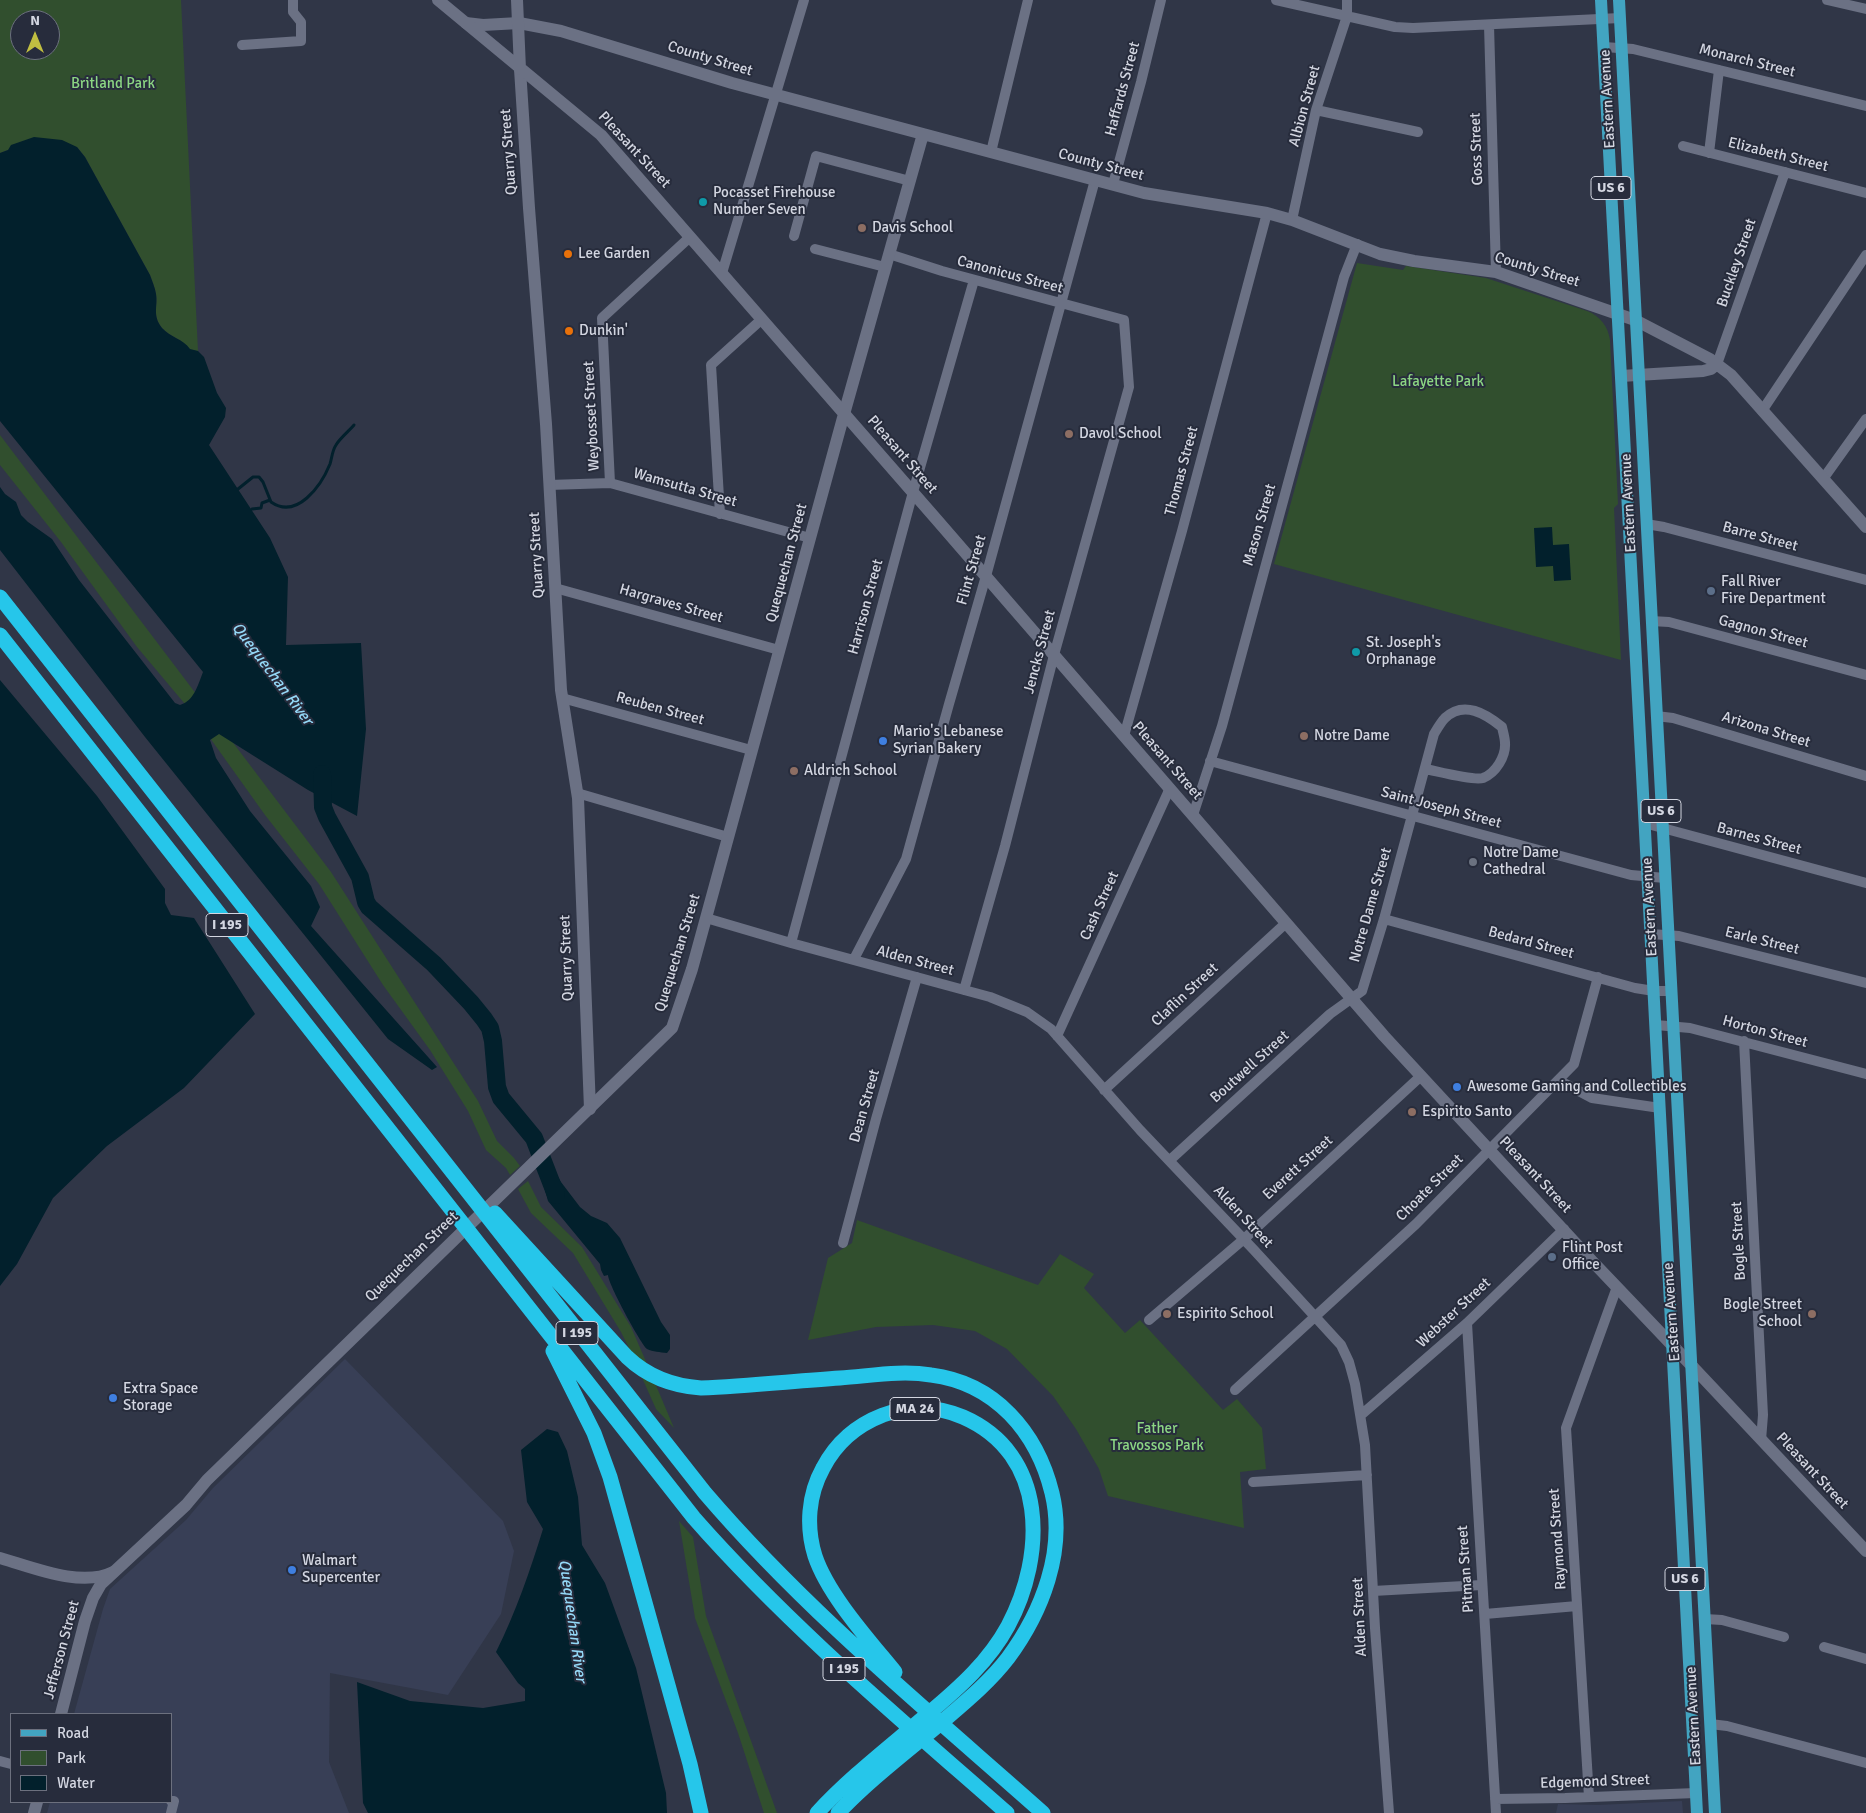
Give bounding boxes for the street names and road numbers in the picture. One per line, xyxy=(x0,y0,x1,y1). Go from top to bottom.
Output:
street label: County Street xyxy=(665,38,755,80)
street label: Haffards Street xyxy=(1102,40,1144,138)
street label: Monarch Street xyxy=(1697,40,1797,82)
street label: Eastern Avenue xyxy=(1596,49,1620,149)
street label: Albion Street xyxy=(1285,63,1325,149)
street label: Quarry Street xyxy=(497,108,521,196)
street label: Pleasant Street xyxy=(594,108,674,192)
street label: Goss Street xyxy=(1467,112,1487,186)
street label: Elizabeth Street xyxy=(1726,134,1830,176)
street label: County Street xyxy=(1056,145,1146,185)
road number: US 6 xyxy=(1591,177,1631,200)
street label: Buckley Street xyxy=(1713,216,1761,310)
street label: County Street xyxy=(1492,249,1582,291)
street label: Canonicus Street xyxy=(955,252,1065,298)
street label: Weybosset Street xyxy=(580,360,604,472)
street label: Pleasant Street xyxy=(863,412,941,498)
street label: Thomas Street xyxy=(1161,424,1203,518)
street label: Eastern Avenue xyxy=(1617,453,1641,553)
street label: Wamsutta Street xyxy=(631,465,739,511)
street label: Mason Street xyxy=(1240,482,1280,568)
street label: Quequechan Street xyxy=(762,502,812,624)
street label: Quarry Street xyxy=(526,511,548,599)
street label: Barre Street xyxy=(1720,518,1800,556)
street label: Flint Street xyxy=(953,533,991,607)
street label: Harrison Street xyxy=(845,557,887,657)
street label: Hargraves Street xyxy=(617,581,725,627)
street label: Jencks Street xyxy=(1020,608,1060,696)
street label: Gagnon Street xyxy=(1716,611,1810,653)
street label: Reuben Street xyxy=(614,689,706,729)
street label: Arizona Street xyxy=(1720,708,1812,752)
street label: Pleasant Street xyxy=(1128,718,1206,804)
street label: Saint Joseph Street xyxy=(1379,783,1503,833)
road number: US 6 xyxy=(1641,799,1681,822)
street label: Barnes Street xyxy=(1715,819,1803,859)
street label: Notre Dame Street xyxy=(1346,846,1396,964)
street label: Eastern Avenue xyxy=(1638,857,1662,957)
street label: Cash Street xyxy=(1077,869,1123,943)
street label: Quequechan Street xyxy=(651,892,705,1014)
road number: I 195 xyxy=(206,914,248,936)
street label: Quarry Street xyxy=(556,915,578,1001)
street label: Bedard Street xyxy=(1486,923,1576,963)
street label: Earle Street xyxy=(1723,923,1801,959)
street label: Alden Street xyxy=(874,942,956,980)
street label: Claflin Street xyxy=(1148,959,1222,1031)
street label: Horton Street xyxy=(1721,1012,1809,1052)
street label: Boutwell Street xyxy=(1207,1027,1293,1107)
street label: Dean Street xyxy=(846,1067,884,1145)
street label: Everett Street xyxy=(1259,1132,1337,1204)
street label: Pleasant Street xyxy=(1495,1133,1575,1217)
street label: Choate Street xyxy=(1393,1151,1467,1225)
street label: Alden Street xyxy=(1209,1182,1277,1252)
street label: Bogle Street xyxy=(1728,1201,1750,1281)
street label: Quequechan Street xyxy=(362,1208,462,1306)
street label: Eastern Avenue xyxy=(1660,1262,1684,1362)
street label: Webster Street xyxy=(1413,1274,1495,1352)
road number: I 195 xyxy=(556,1322,598,1345)
road number: MA 24 xyxy=(890,1398,940,1420)
street label: Pleasant Street xyxy=(1772,1429,1852,1513)
street label: Raymond Street xyxy=(1545,1488,1571,1590)
street label: Pitman Street xyxy=(1454,1525,1478,1613)
road number: US 6 xyxy=(1665,1568,1705,1590)
street label: Alden Street xyxy=(1349,1577,1371,1657)
street label: Jefferson Street xyxy=(40,1599,84,1701)
road number: I 195 xyxy=(823,1658,865,1680)
street label: Eastern Avenue xyxy=(1682,1666,1706,1766)
street label: Edgemond Street xyxy=(1540,1771,1650,1793)

